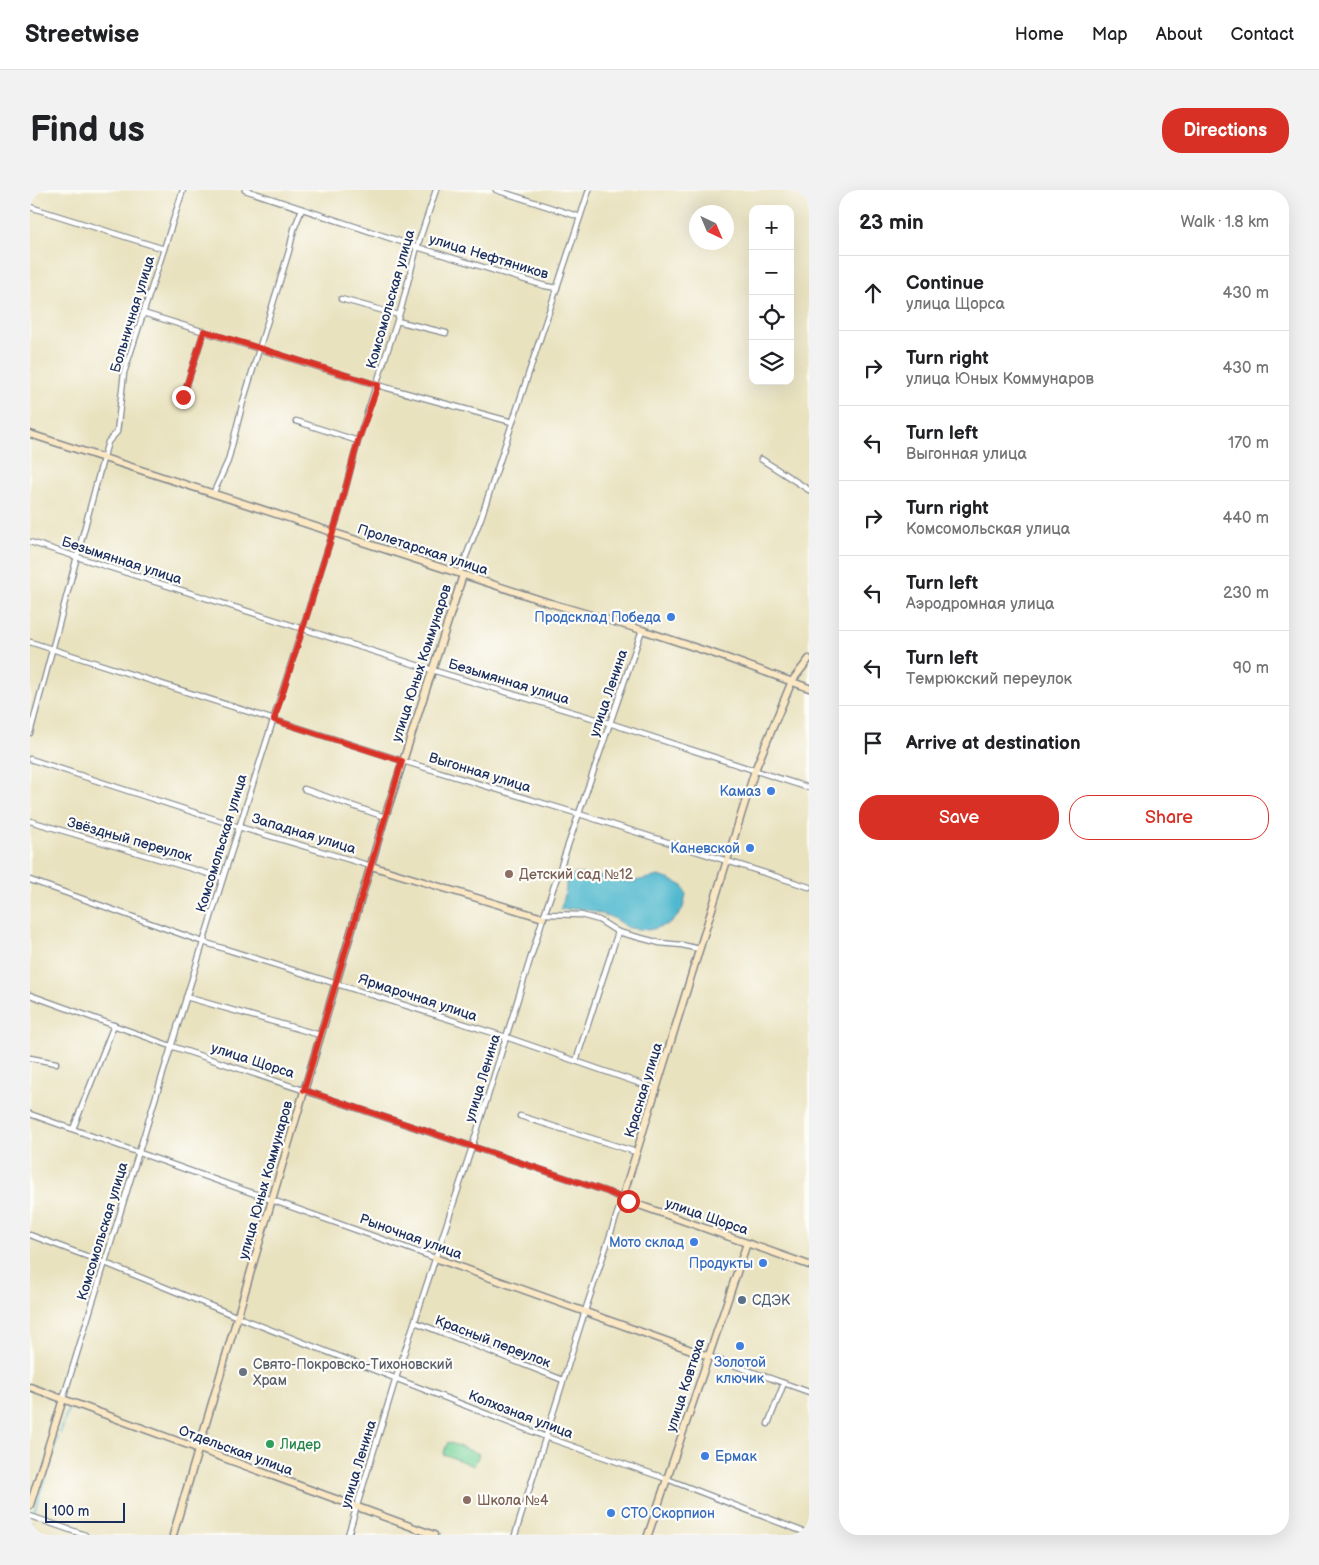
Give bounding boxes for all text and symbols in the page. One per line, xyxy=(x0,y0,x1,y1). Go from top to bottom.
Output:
text: Streetwise xyxy=(25,20,139,49)
text: Home xyxy=(1015,24,1064,45)
text: Map xyxy=(1092,24,1128,45)
text: About xyxy=(1156,24,1203,45)
text: Contact xyxy=(1231,24,1294,45)
button: Directions xyxy=(1162,108,1289,153)
text: Find us xyxy=(30,109,145,152)
north arrow xyxy=(689,205,734,250)
map controls xyxy=(749,205,794,385)
button: + xyxy=(749,205,794,250)
text: 23 min xyxy=(859,210,924,235)
text: Walk · 1.8 km xyxy=(1180,213,1269,232)
street label: Комсомольская улица xyxy=(363,227,419,371)
street label: улица Нефтяников xyxy=(427,230,551,283)
button: − xyxy=(749,250,794,295)
street label: Больничная улица xyxy=(107,253,159,375)
text: Continue xyxy=(906,272,984,295)
icon: ahead xyxy=(859,279,887,307)
text: 430 m xyxy=(1222,284,1269,303)
button: locate xyxy=(749,295,794,340)
text: улица Щорса xyxy=(906,295,1005,314)
button: layers xyxy=(749,340,794,385)
text: Turn right xyxy=(906,347,989,370)
icon: right xyxy=(859,354,887,382)
text: 430 m xyxy=(1222,359,1269,378)
text: улица Юных Коммунаров xyxy=(906,370,1094,389)
route end xyxy=(172,386,195,409)
text: Turn left xyxy=(906,422,978,445)
icon: left xyxy=(859,429,887,457)
text: 170 m xyxy=(1228,434,1269,453)
text: Выгонная улица xyxy=(906,445,1027,464)
text: Turn right xyxy=(906,497,989,520)
icon: right xyxy=(859,504,887,532)
text: 440 m xyxy=(1223,509,1269,528)
street label: Пролетарская улица xyxy=(355,520,491,579)
text: Комсомольская улица xyxy=(906,520,1070,539)
street label: Безымянная улица xyxy=(59,533,185,588)
text: Turn left xyxy=(906,572,978,595)
icon: left xyxy=(859,579,887,607)
street label: улица Юных Коммунаров xyxy=(388,582,455,744)
text: 230 m xyxy=(1223,584,1269,603)
text: Аэродромная улица xyxy=(906,595,1055,614)
place label: Продсклад Победа xyxy=(534,609,662,626)
marker: Продсклад Победа xyxy=(665,611,677,623)
street label: улица Ленина xyxy=(586,647,632,739)
text: Turn left xyxy=(906,647,978,670)
icon: left xyxy=(859,654,887,682)
street label: Безымянная улица xyxy=(446,655,572,708)
text: 90 m xyxy=(1233,659,1269,678)
text: Темрюкский переулок xyxy=(906,670,1072,689)
icon: arrive xyxy=(859,729,887,757)
text: Arrive at destination xyxy=(906,732,1081,755)
street label: Выгонная улица xyxy=(427,749,534,796)
street label: Комсомольская улица xyxy=(192,771,251,914)
place label: Камаз xyxy=(719,783,761,800)
marker: Камаз xyxy=(765,785,777,797)
button: Save xyxy=(859,795,1059,840)
button: Share xyxy=(1069,795,1269,840)
street label: Западная улица xyxy=(250,810,359,858)
street label: Звёздный переулок xyxy=(66,814,195,866)
place label: Каневской xyxy=(670,840,740,857)
marker: Каневской xyxy=(744,842,756,854)
place label: Детский сад №12 xyxy=(519,866,634,883)
marker: Детский сад №12 xyxy=(503,868,515,880)
street label: Ярмарочная улица xyxy=(356,970,480,1025)
street label: улица Ленина xyxy=(461,1031,504,1124)
street label: улица Щорса xyxy=(209,1039,297,1082)
street label: Красная улица xyxy=(621,1040,666,1140)
street label: улица Юных Коммунаров xyxy=(235,1098,296,1261)
street label: Комсомольская улица xyxy=(73,1159,132,1302)
route start xyxy=(617,1190,640,1213)
street label: улица Щорса xyxy=(663,1194,751,1239)
street label: Рыночная улица xyxy=(357,1210,465,1263)
place label: Мото склад xyxy=(609,1234,684,1251)
marker: Мото склад xyxy=(688,1236,700,1248)
place label: Продукты xyxy=(689,1255,753,1272)
marker: Продукты xyxy=(757,1257,769,1269)
place label: СДЭК xyxy=(752,1292,791,1309)
marker: СДЭК xyxy=(736,1294,748,1306)
street label: Красный переулок xyxy=(433,1312,554,1372)
street label: улица Ковтюха xyxy=(662,1336,709,1434)
marker: Золотой ключик xyxy=(734,1340,746,1352)
place label: Золотой ключик xyxy=(714,1354,766,1387)
place label: Свято-Покровско-Тихоновский Храм xyxy=(253,1356,453,1389)
marker: Свято-Покровско-Тихоновский Храм xyxy=(237,1366,249,1378)
street label: Колхозная улица xyxy=(466,1387,576,1443)
street label: улица Ленина xyxy=(337,1417,380,1510)
street label: Отдельская улица xyxy=(176,1422,296,1479)
place label: Лидер xyxy=(279,1436,321,1453)
marker: Лидер xyxy=(264,1438,276,1450)
place label: Ермак xyxy=(715,1448,758,1465)
marker: Ермак xyxy=(699,1450,711,1462)
place label: Школа №4 xyxy=(477,1492,549,1509)
marker: Школа №4 xyxy=(461,1494,473,1506)
scale bar xyxy=(45,1500,125,1523)
text: 100 m xyxy=(52,1503,89,1520)
place label: СТО Скорпион xyxy=(621,1505,715,1522)
marker: СТО Скорпион xyxy=(605,1507,617,1519)

